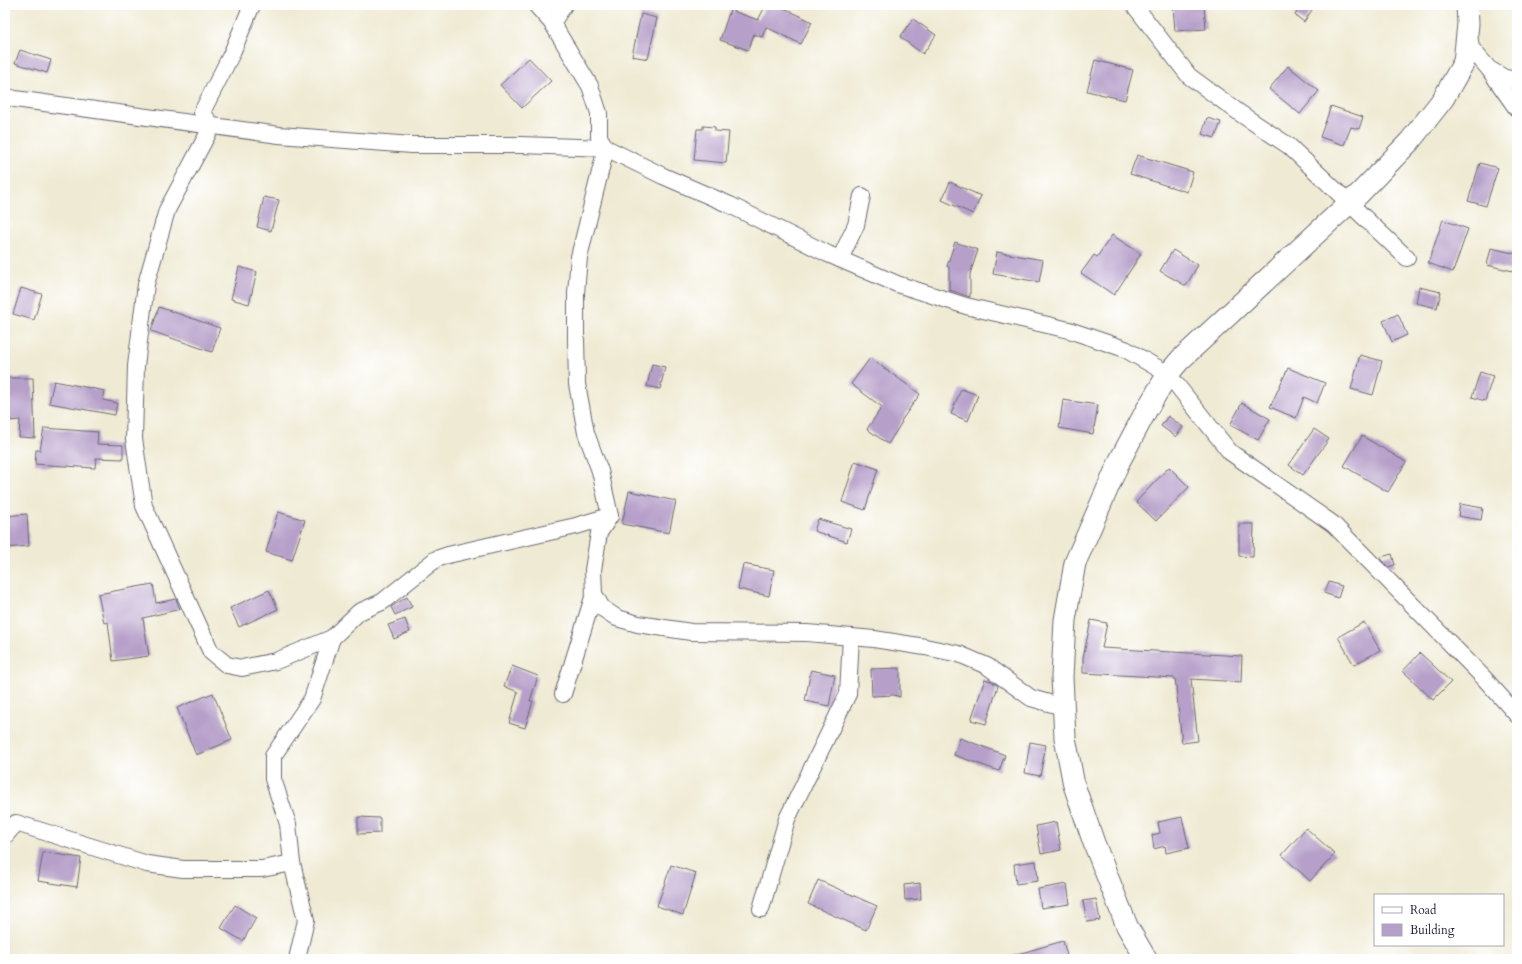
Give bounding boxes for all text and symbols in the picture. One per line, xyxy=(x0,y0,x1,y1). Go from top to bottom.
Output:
legend xyxy=(1374,894,1504,946)
text: Road xyxy=(1410,902,1437,918)
text: Building xyxy=(1410,922,1455,938)

